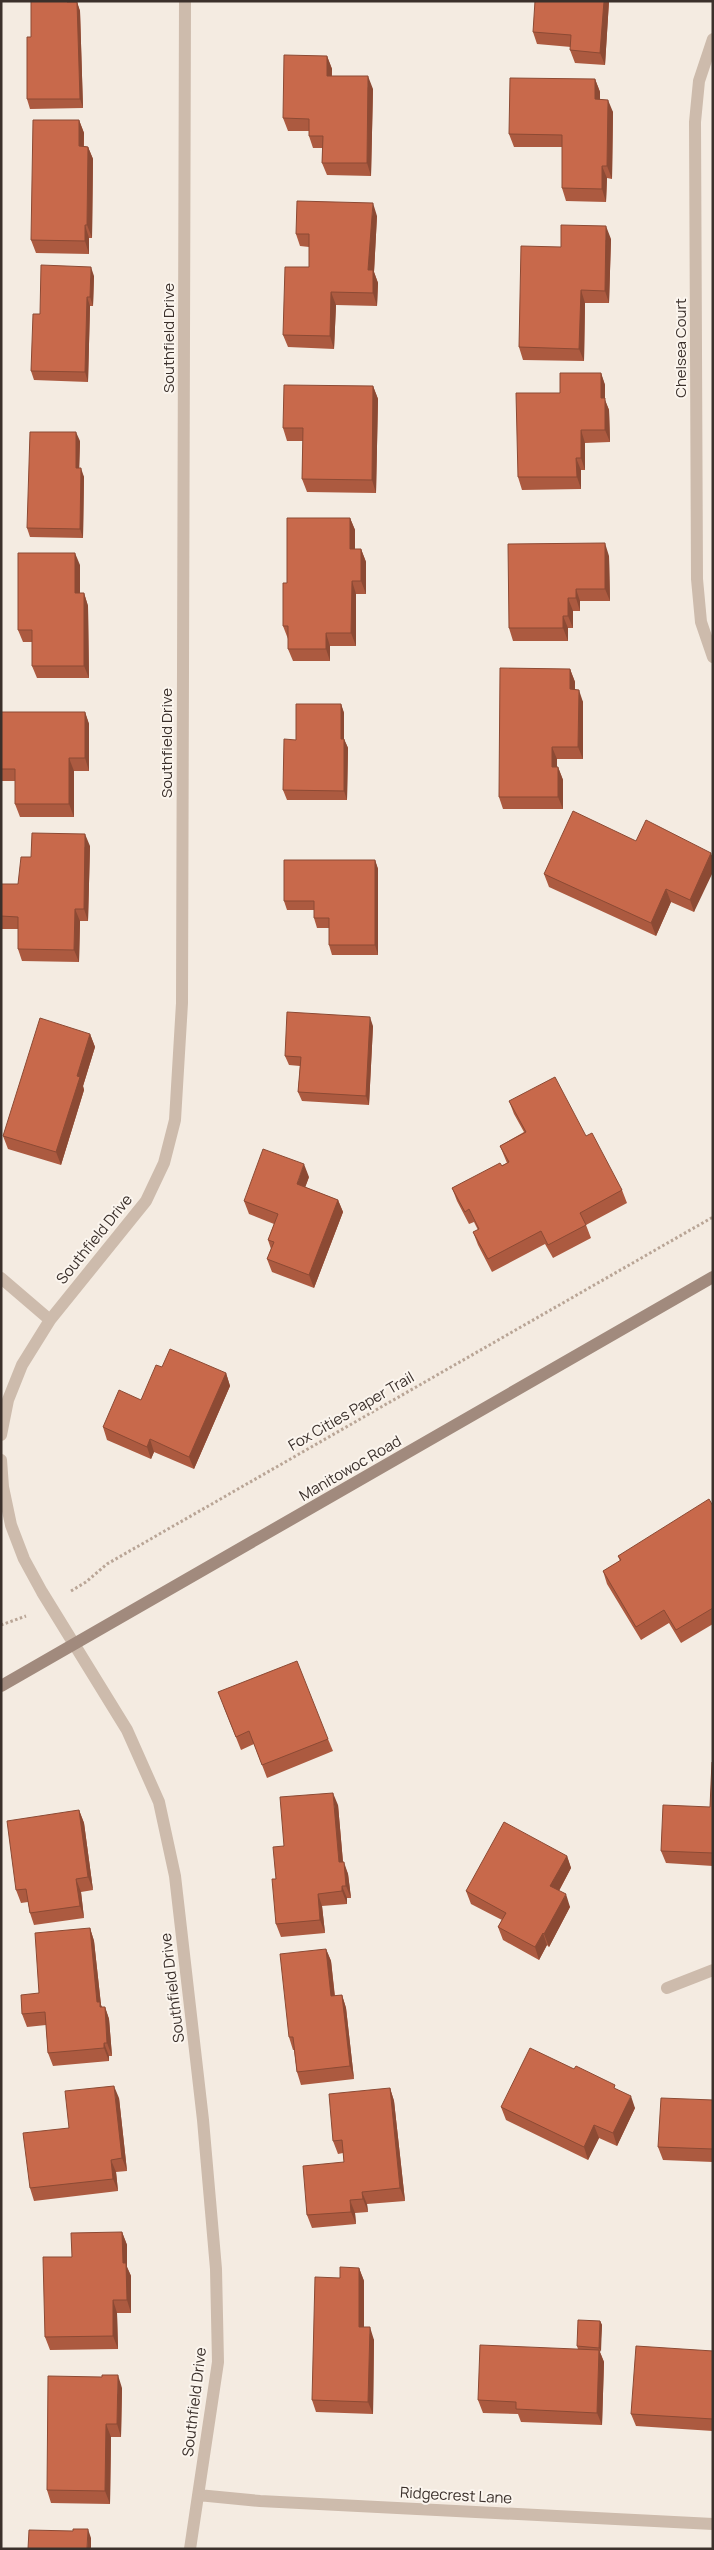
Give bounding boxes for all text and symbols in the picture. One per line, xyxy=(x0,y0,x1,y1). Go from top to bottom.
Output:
street label: Southfield Drive xyxy=(158,283,179,393)
street label: Chelsea Court xyxy=(670,298,691,398)
street label: Southfield Drive xyxy=(156,688,177,798)
street label: Southfield Drive xyxy=(51,1189,137,1288)
street label: Fox Cities Paper Trail xyxy=(284,1366,418,1456)
street label: Manitowoc Road xyxy=(295,1430,405,1506)
street label: Southfield Drive xyxy=(155,1932,189,2044)
street label: Southfield Drive xyxy=(177,2346,211,2458)
street label: Ridgecrest Lane xyxy=(399,2482,513,2508)

